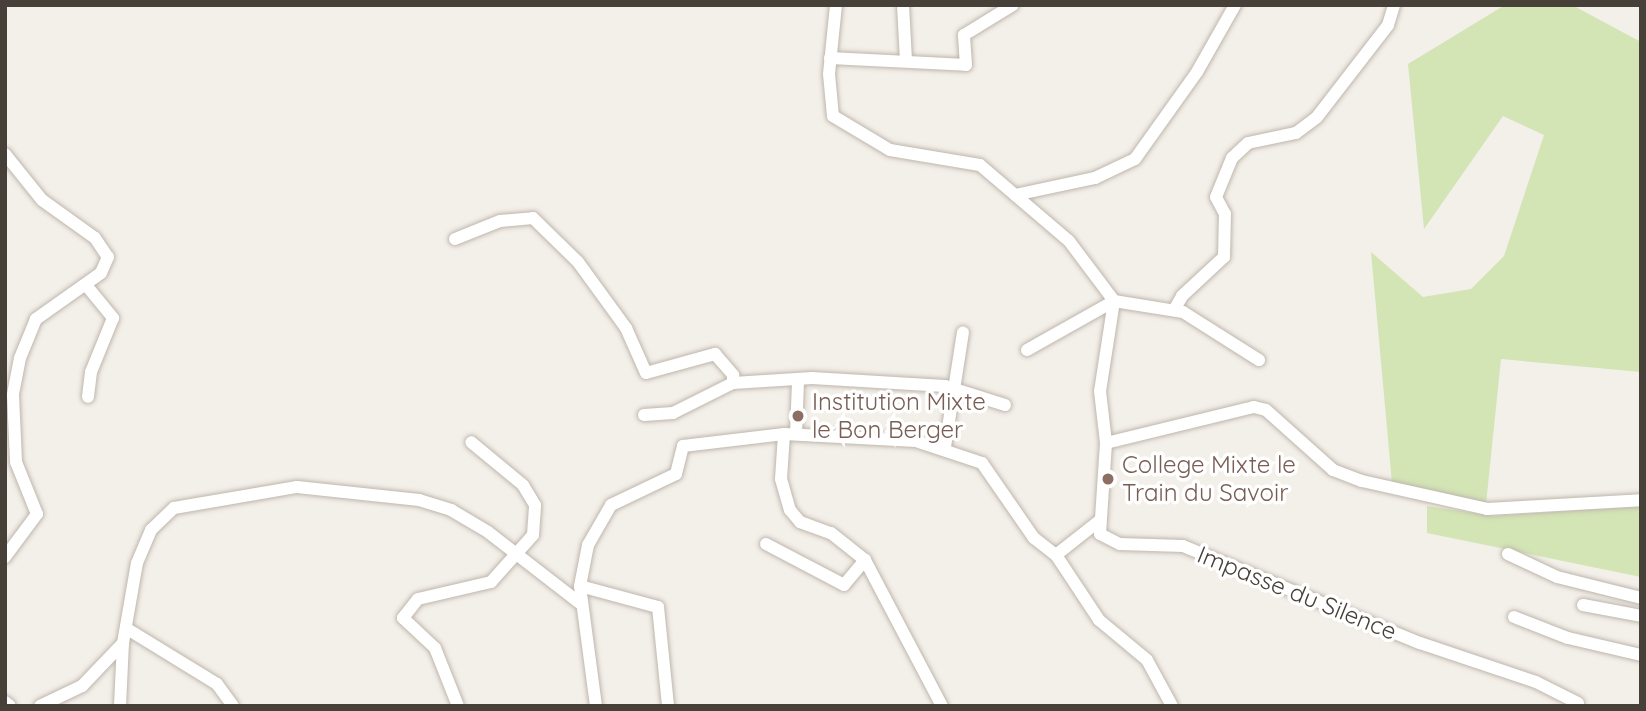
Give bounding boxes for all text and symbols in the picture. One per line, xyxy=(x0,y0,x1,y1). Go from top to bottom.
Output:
place label: Institution Mixte le Bon Berger xyxy=(812,388,986,444)
marker: Institution Mixte le Bon Berger xyxy=(790,408,806,424)
place label: College Mixte le Train du Savoir xyxy=(1122,451,1296,507)
marker: College Mixte le Train du Savoir xyxy=(1100,471,1116,487)
street label: Impasse du Silence xyxy=(1193,540,1401,646)

